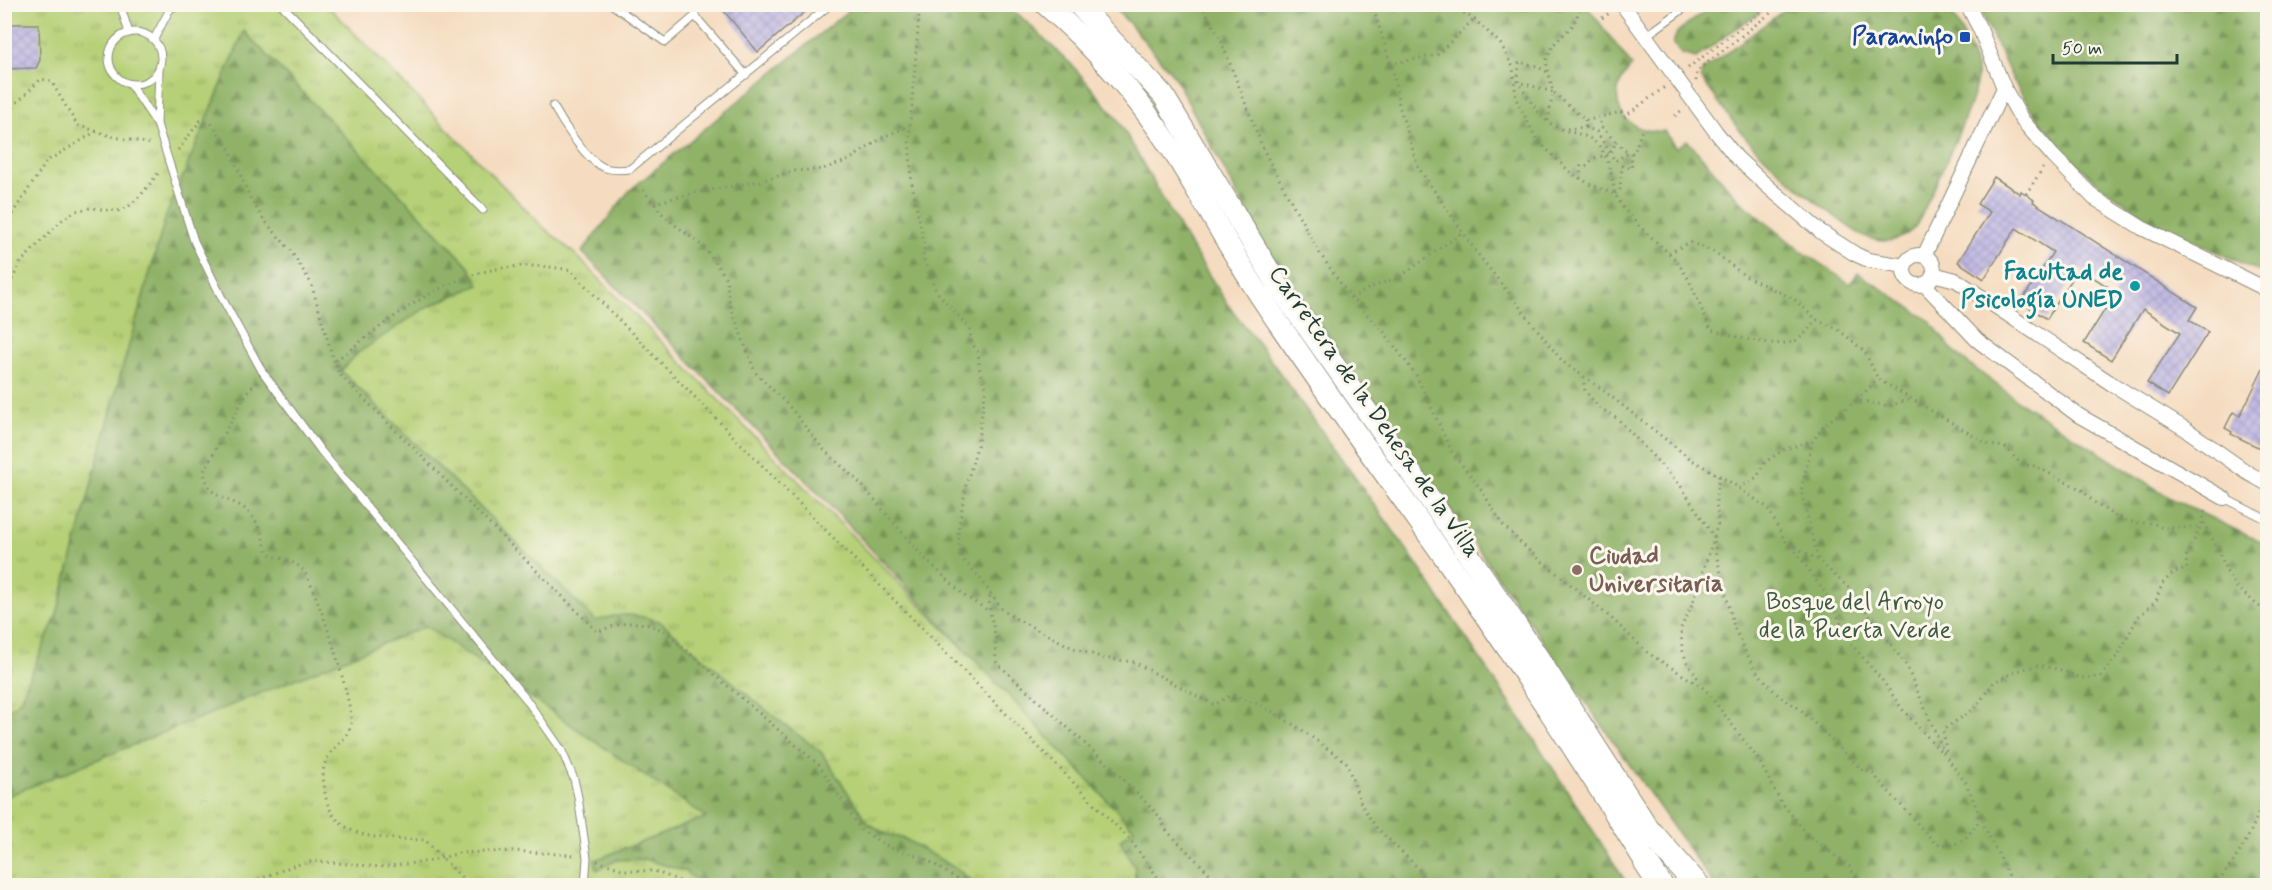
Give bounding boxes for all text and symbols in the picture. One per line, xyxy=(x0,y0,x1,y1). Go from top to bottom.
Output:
place label: Paraninfo xyxy=(1852,22,1953,55)
scale bar xyxy=(2053,27,2178,65)
marker: Paraninfo xyxy=(1958,30,1972,44)
text: 50 m xyxy=(2062,37,2102,61)
place label: Facultad de Psicología UNED xyxy=(1961,257,2123,319)
street label: Carretera de la Dehesa de la Villa xyxy=(1261,260,1487,564)
marker: Facultad de Psicología UNED xyxy=(2128,279,2142,293)
place label: Ciudad Universitaria xyxy=(1589,541,1723,600)
marker: Ciudad Universitaria xyxy=(1570,563,1584,577)
park label: Bosque del Arroyo de la Puerta Verde xyxy=(1759,587,1951,646)

